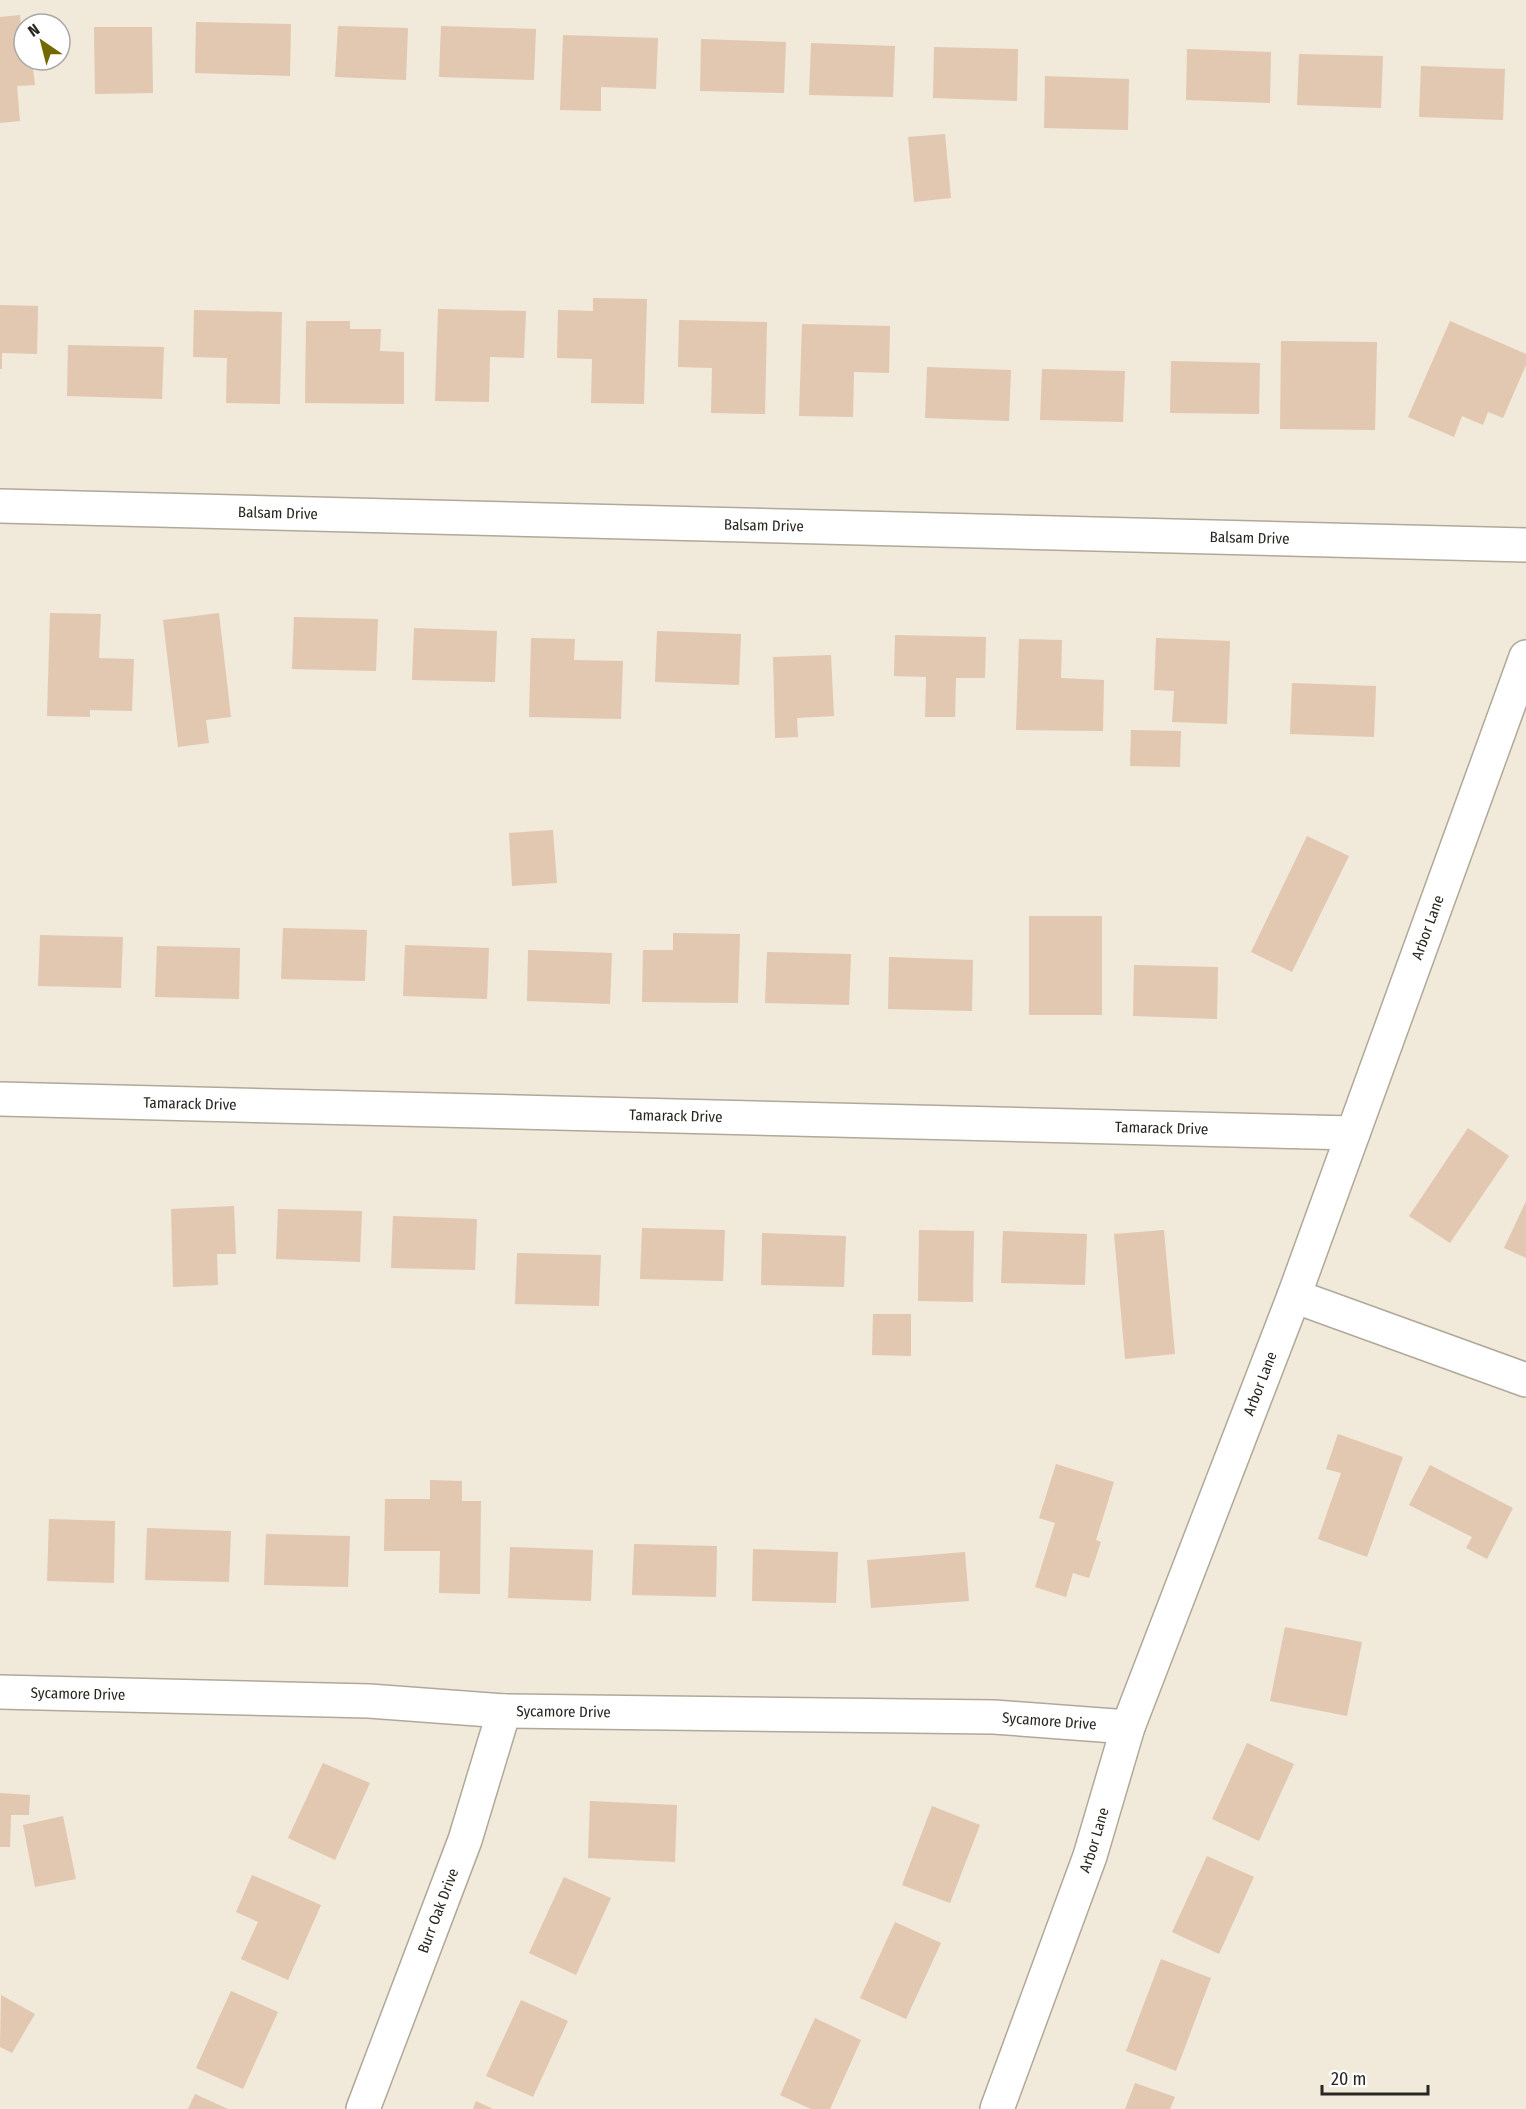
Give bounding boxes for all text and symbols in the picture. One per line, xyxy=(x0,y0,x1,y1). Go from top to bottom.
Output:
north arrow xyxy=(12,12,72,72)
text: N xyxy=(24,20,43,41)
street label: Balsam Drive xyxy=(238,503,318,523)
street label: Balsam Drive xyxy=(724,516,804,536)
street label: Balsam Drive xyxy=(1209,528,1290,548)
street label: Arbor Lane xyxy=(1408,893,1448,962)
street label: Tamarack Drive xyxy=(143,1094,237,1114)
street label: Tamarack Drive xyxy=(629,1106,723,1126)
street label: Tamarack Drive xyxy=(1115,1118,1209,1138)
street label: Arbor Lane xyxy=(1240,1349,1281,1418)
street label: Sycamore Drive xyxy=(30,1684,125,1704)
street label: Sycamore Drive xyxy=(516,1702,611,1721)
street label: Sycamore Drive xyxy=(1001,1709,1097,1734)
street label: Arbor Lane xyxy=(1076,1806,1113,1875)
street label: Burr Oak Drive xyxy=(414,1866,462,1956)
scale bar xyxy=(1322,2058,1428,2096)
text: 20 m xyxy=(1331,2068,1366,2090)

